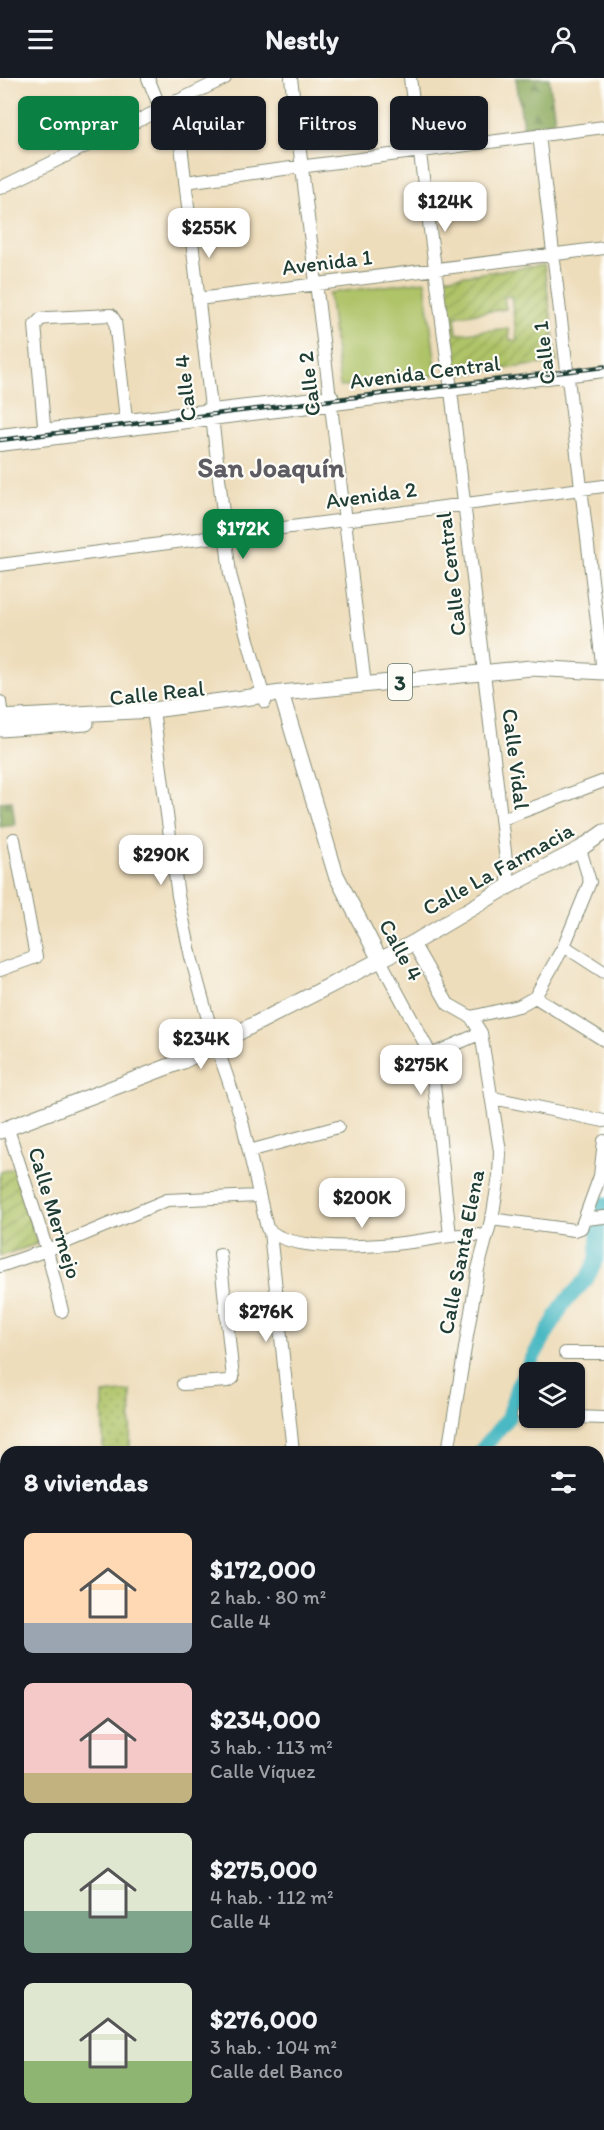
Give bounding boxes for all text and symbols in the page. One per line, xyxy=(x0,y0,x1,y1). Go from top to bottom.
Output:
icon: menu xyxy=(24,23,57,56)
text: Nestly xyxy=(265,23,339,56)
icon: person xyxy=(547,23,580,56)
chip: Comprar xyxy=(18,96,139,150)
chip: Alquilar xyxy=(151,96,266,150)
chip: Filtros xyxy=(278,96,378,150)
chip: Nuevo xyxy=(390,96,488,150)
pin: $124K xyxy=(403,182,487,233)
text: $124K xyxy=(418,189,472,213)
pin: $255K xyxy=(167,208,251,259)
text: $255K xyxy=(182,215,236,239)
street label: Avenida 1 xyxy=(281,243,373,281)
street label: Calle 1 xyxy=(527,320,561,386)
street label: Avenida Central xyxy=(348,349,502,395)
street label: Calle 2 xyxy=(292,350,326,418)
street label: Calle 4 xyxy=(168,353,202,423)
district label: San Joaquín xyxy=(198,450,345,484)
street label: Avenida 2 xyxy=(324,475,419,515)
pin: $172K xyxy=(201,509,285,560)
street label: Calle Central xyxy=(430,510,472,638)
text: $172K xyxy=(217,516,269,540)
road number: 3 xyxy=(388,664,412,700)
street label: Calle Real xyxy=(108,675,206,711)
street label: Calle Vidal xyxy=(496,707,536,811)
street label: Calle La Farmacia xyxy=(418,816,579,922)
pin: $290K xyxy=(119,835,203,886)
text: $290K xyxy=(133,842,189,866)
street label: Calle 4 xyxy=(373,914,429,986)
pin: $234K xyxy=(159,1019,243,1070)
text: $234K xyxy=(173,1026,229,1050)
pin: $275K xyxy=(379,1045,463,1096)
text: $275K xyxy=(394,1052,448,1076)
street label: Calle Mermejo xyxy=(22,1144,88,1282)
street label: Calle Santa Elena xyxy=(432,1167,490,1337)
pin: $200K xyxy=(320,1178,404,1229)
text: $200K xyxy=(333,1185,391,1209)
pin: $276K xyxy=(224,1292,308,1343)
text: $276K xyxy=(239,1299,293,1323)
map controls xyxy=(519,1362,585,1428)
button: layers xyxy=(519,1362,585,1428)
text: 8 viviendas xyxy=(24,1466,148,1498)
icon: filters xyxy=(547,1466,580,1499)
text: $172,000 xyxy=(210,1553,316,1585)
icon: home xyxy=(72,1557,144,1629)
text: 2 hab. · 80 m² xyxy=(210,1585,326,1609)
text: Calle 4 xyxy=(210,1609,271,1633)
text: $234,000 xyxy=(210,1703,321,1735)
icon: home xyxy=(72,1707,144,1779)
text: 3 hab. · 113 m² xyxy=(210,1735,333,1759)
text: Calle Víquez xyxy=(210,1759,316,1783)
text: $275,000 xyxy=(210,1853,318,1885)
icon: home xyxy=(72,1857,144,1929)
text: 4 hab. · 112 m² xyxy=(210,1885,333,1909)
text: Calle 4 xyxy=(210,1909,271,1933)
text: $276,000 xyxy=(210,2003,318,2035)
icon: home xyxy=(72,2007,144,2079)
text: 3 hab. · 104 m² xyxy=(210,2035,337,2059)
text: Calle del Banco xyxy=(210,2059,343,2083)

